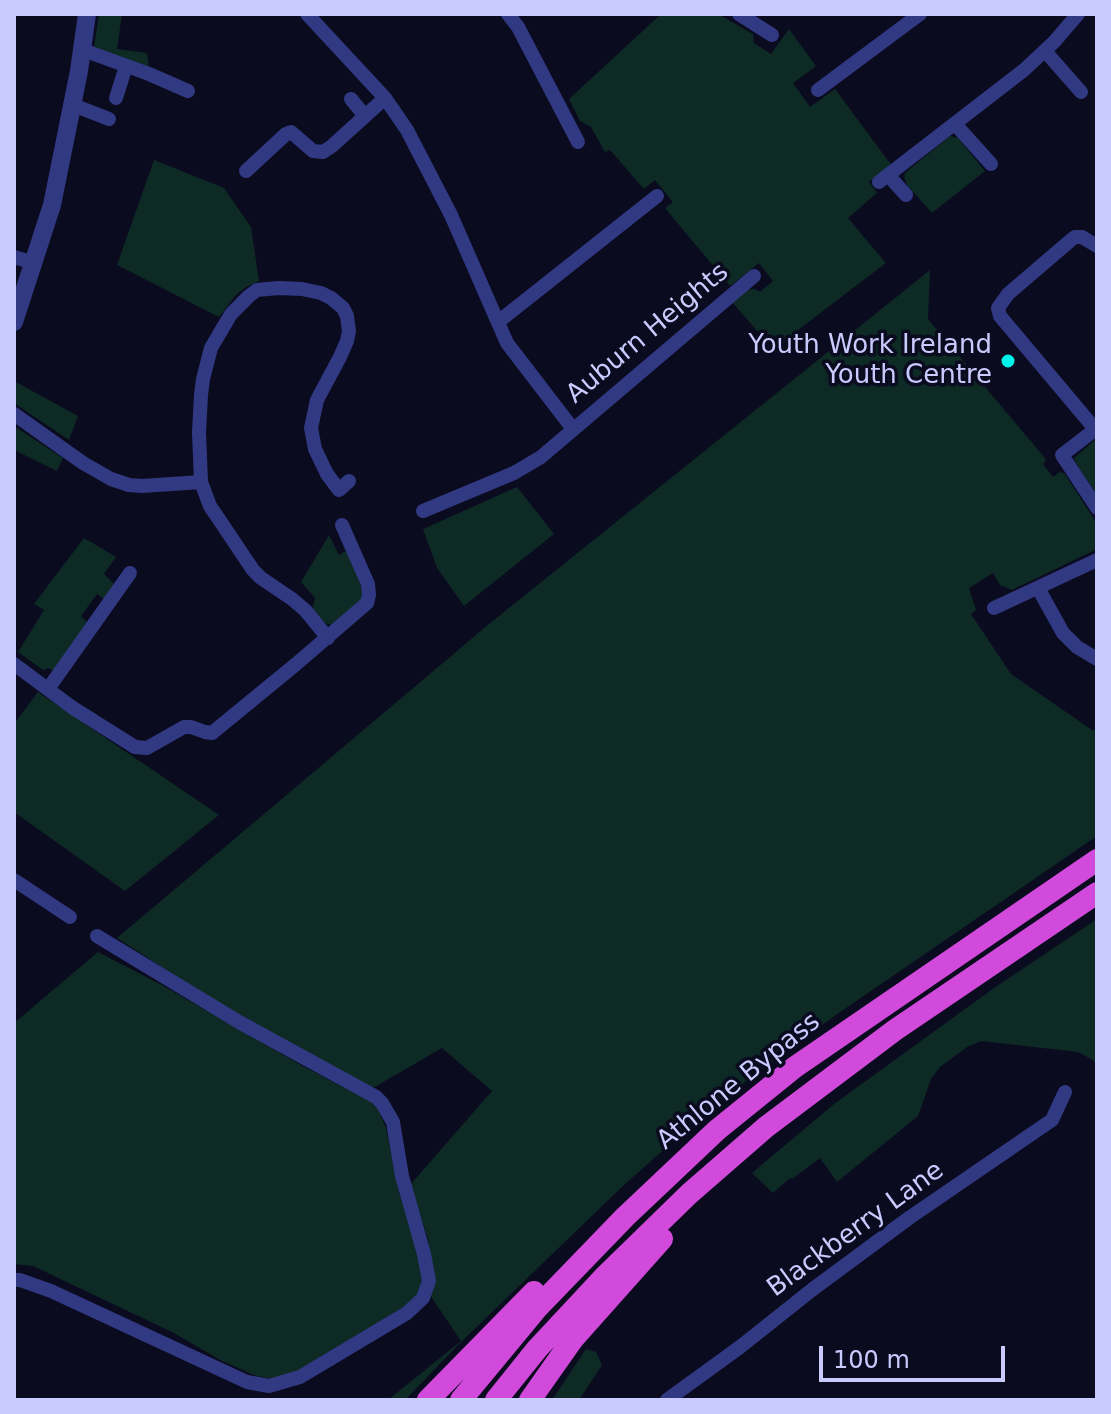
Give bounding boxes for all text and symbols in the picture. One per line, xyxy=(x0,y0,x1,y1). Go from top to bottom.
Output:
street label: Auburn Heights xyxy=(561,257,735,411)
place label: Youth Work Ireland Youth Centre xyxy=(748,330,992,392)
marker: Youth Work Ireland Youth Centre xyxy=(999,352,1017,370)
street label: Athlone Bypass xyxy=(651,1007,827,1157)
street label: Blackberry Lane xyxy=(762,1156,950,1304)
scale bar xyxy=(823,1330,1009,1380)
text: 100 m xyxy=(833,1346,910,1374)

